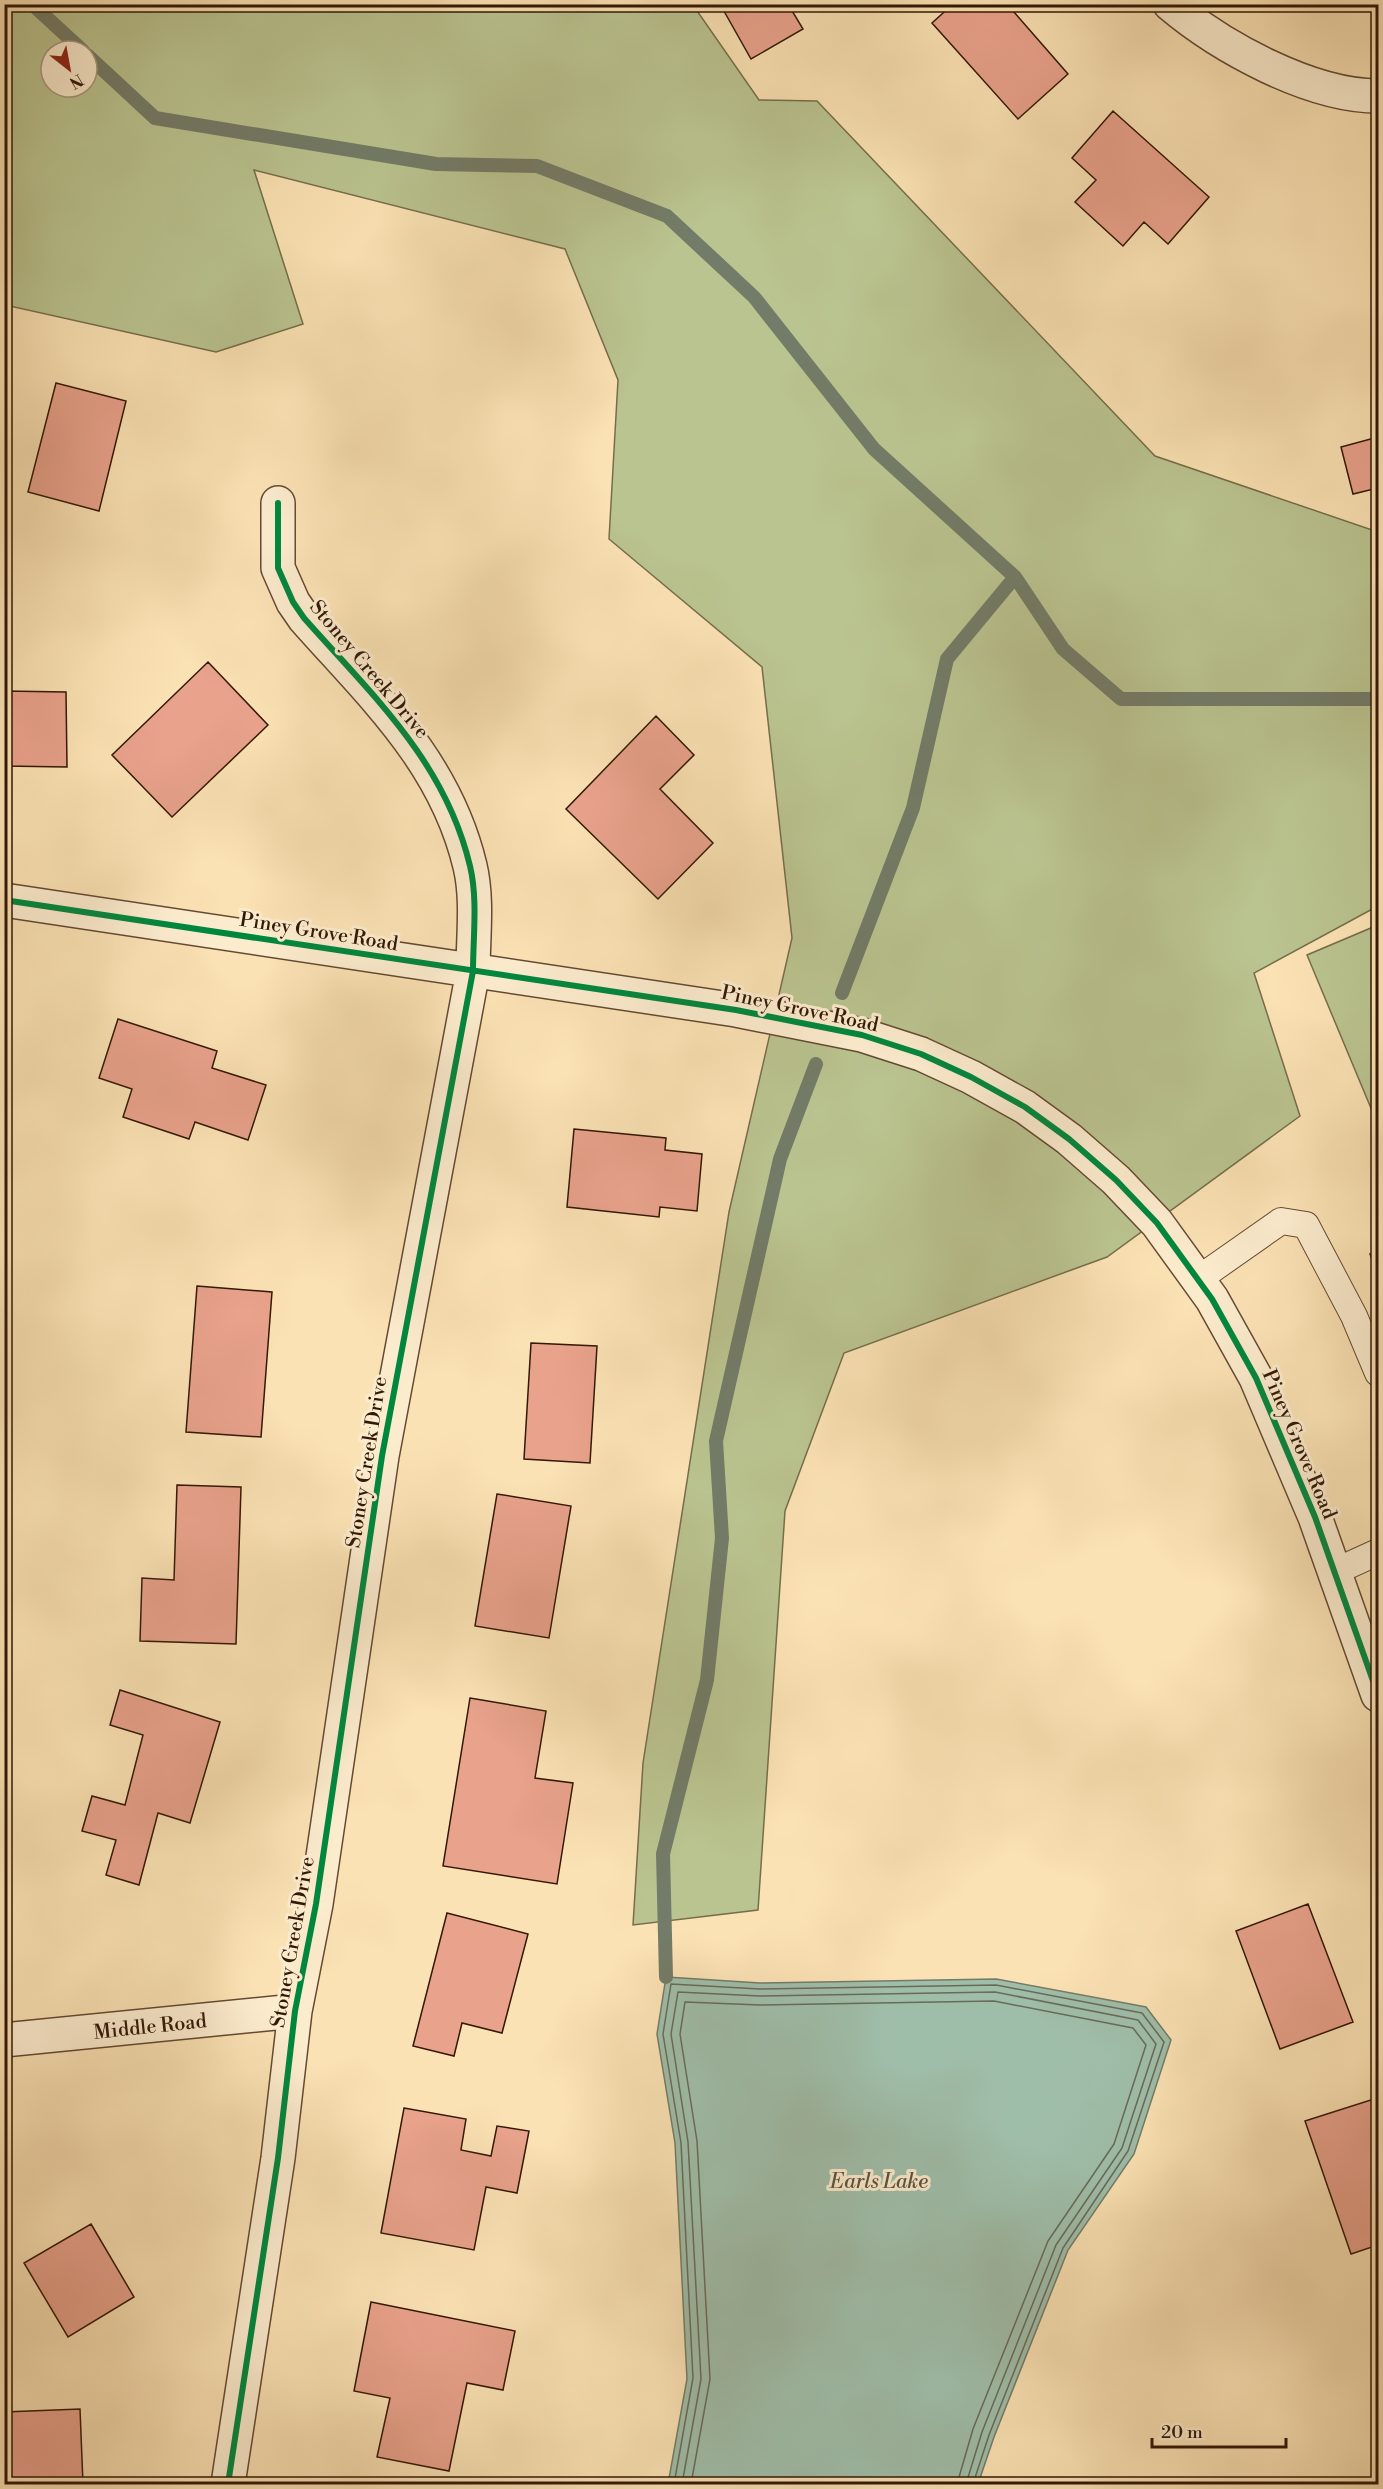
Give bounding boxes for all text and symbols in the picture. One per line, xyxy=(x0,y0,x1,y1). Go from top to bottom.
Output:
north arrow xyxy=(39,39,99,99)
text: N xyxy=(65,69,87,93)
street label: Stoney Creek Drive xyxy=(304,596,434,744)
street label: Piney Grove Road xyxy=(238,908,401,957)
street label: Piney Grove Road xyxy=(719,981,881,1038)
street label: Piney Grove Road xyxy=(1256,1366,1342,1524)
street label: Stoney Creek Drive xyxy=(342,1375,393,1550)
street label: Stoney Creek Drive xyxy=(266,1855,321,2030)
street label: Middle Road xyxy=(92,2009,209,2046)
water label: Earls Lake xyxy=(829,2169,928,2195)
scale bar xyxy=(1152,2411,1286,2449)
text: 20 m xyxy=(1161,2421,1203,2444)

